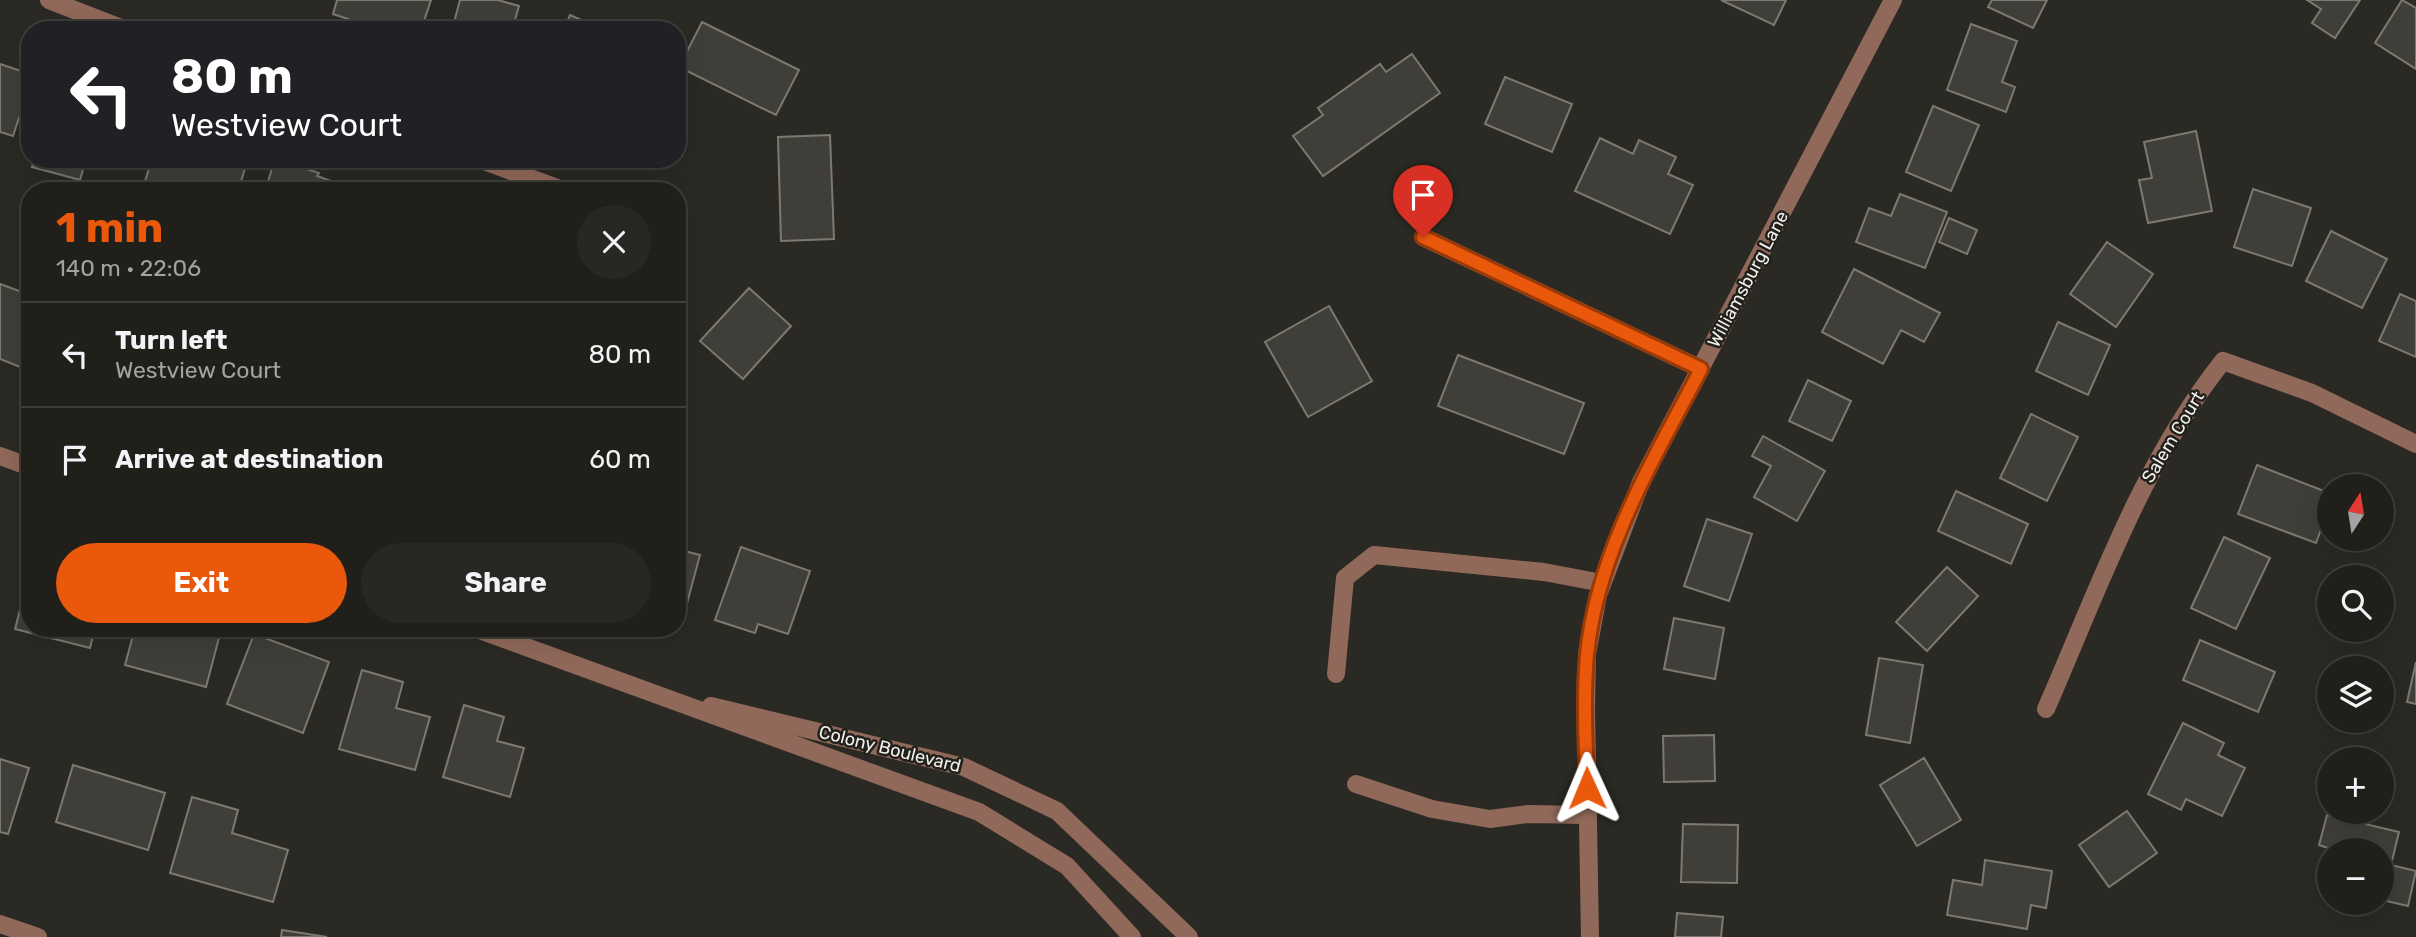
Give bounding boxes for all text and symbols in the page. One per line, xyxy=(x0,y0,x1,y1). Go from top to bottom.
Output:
text: 80 m xyxy=(171,47,293,105)
icon: left xyxy=(56,49,147,140)
text: Westview Court xyxy=(171,106,402,144)
pin xyxy=(1393,165,1453,237)
icon: arrive xyxy=(1404,176,1442,214)
text: 1 min xyxy=(56,203,163,253)
button: close xyxy=(577,205,651,279)
street label: Williamsburg Lane xyxy=(1703,207,1793,351)
text: 140 m · 22:06 xyxy=(56,254,201,282)
text: Turn left xyxy=(115,325,227,356)
icon: left xyxy=(56,336,94,374)
text: 80 m xyxy=(588,339,651,370)
text: Westview Court xyxy=(115,356,281,384)
street label: Salem Court xyxy=(2137,387,2209,487)
icon: arrive xyxy=(56,441,94,479)
text: Arrive at destination xyxy=(115,444,383,475)
text: 60 m xyxy=(589,444,651,475)
north arrow xyxy=(2317,474,2394,551)
map controls xyxy=(2317,474,2394,915)
button: Exit xyxy=(56,543,347,623)
button: Share xyxy=(361,543,651,623)
button: search xyxy=(2317,565,2394,642)
button: layers xyxy=(2317,656,2394,733)
street label: Colony Boulevard xyxy=(817,721,963,777)
button: + xyxy=(2317,747,2394,824)
position arrow xyxy=(1550,751,1624,825)
button: − xyxy=(2317,838,2394,915)

